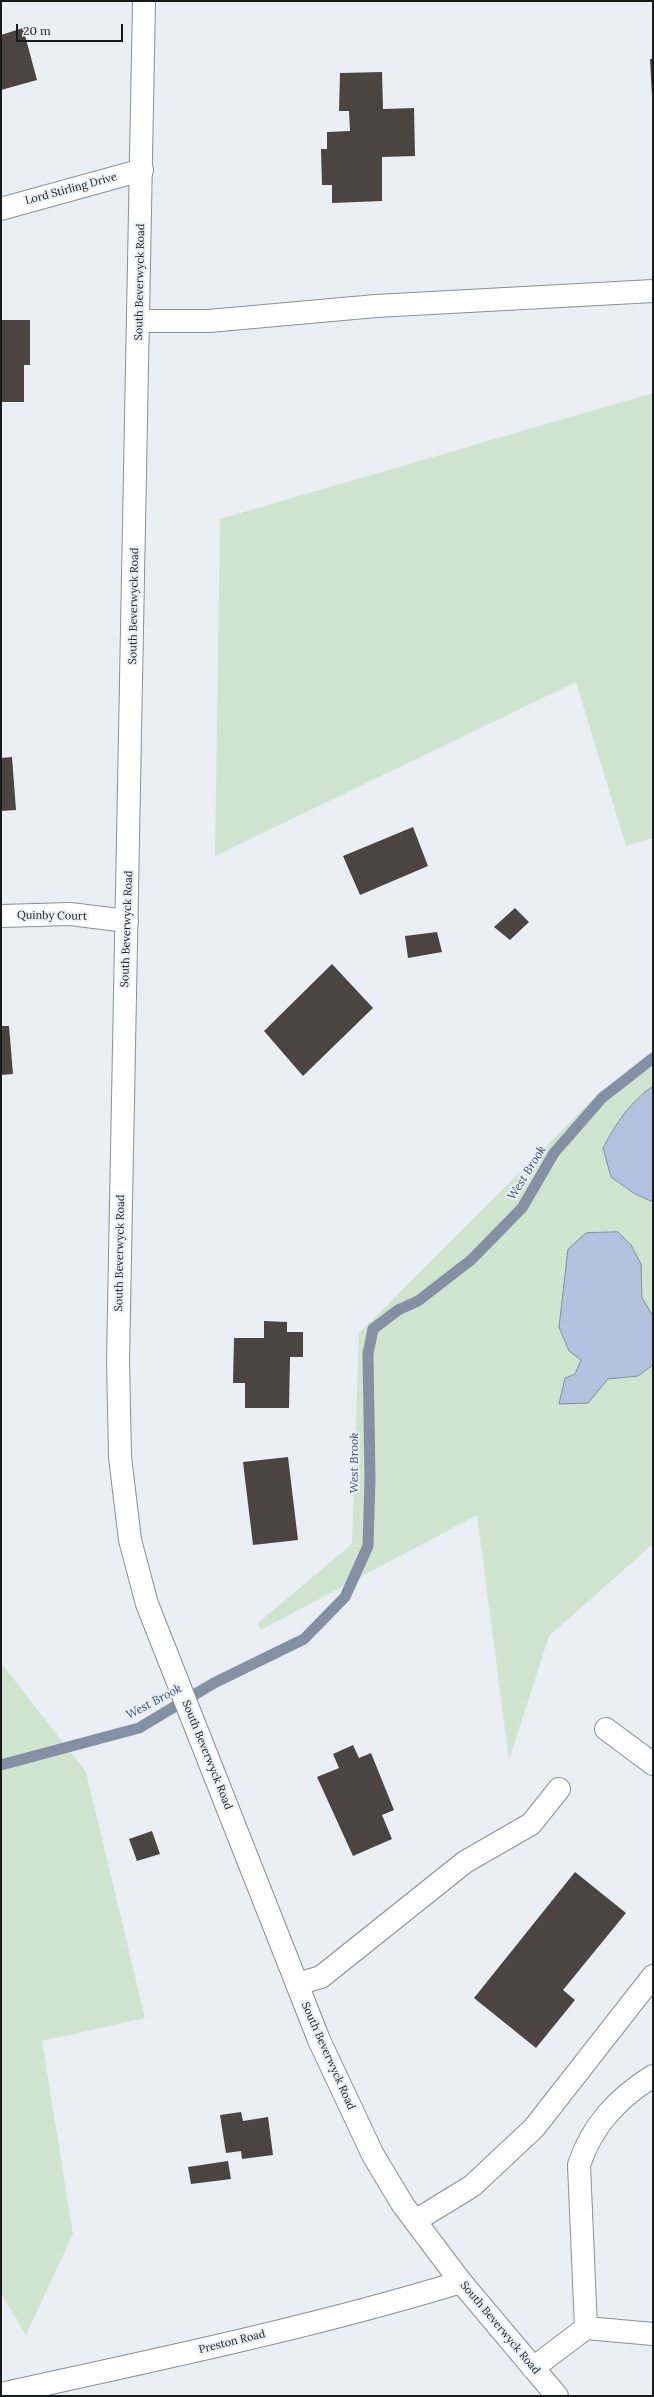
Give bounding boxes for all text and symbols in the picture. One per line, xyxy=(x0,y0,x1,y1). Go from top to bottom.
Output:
scale bar xyxy=(18,16,125,42)
text: 20 m xyxy=(23,23,51,38)
street label: Lord Stirling Drive xyxy=(24,170,118,208)
street label: South Beverwyck Road xyxy=(132,224,148,340)
street label: South Beverwyck Road xyxy=(126,548,142,664)
street label: South Beverwyck Road xyxy=(118,870,136,988)
street label: Quinby Court xyxy=(17,909,87,923)
water label: West Brook xyxy=(505,1143,549,1203)
street label: South Beverwyck Road xyxy=(112,1195,128,1311)
water label: West Brook xyxy=(348,1432,362,1494)
water label: West Brook xyxy=(124,1681,184,1723)
street label: South Beverwyck Road xyxy=(179,1698,235,1812)
street label: South Beverwyck Road xyxy=(298,2000,358,2112)
street label: South Beverwyck Road xyxy=(457,2279,543,2377)
street label: Preston Road xyxy=(197,2327,267,2357)

